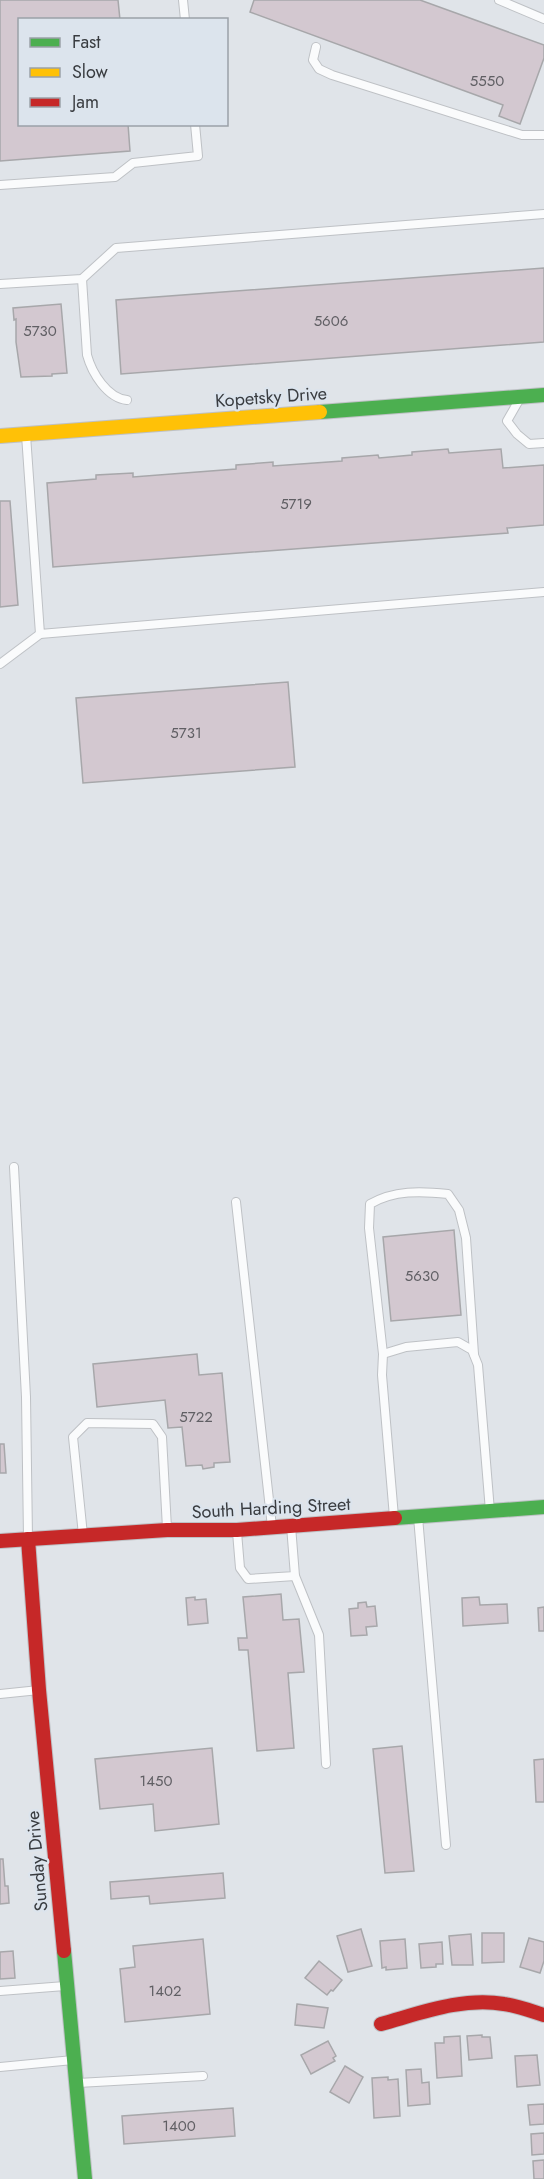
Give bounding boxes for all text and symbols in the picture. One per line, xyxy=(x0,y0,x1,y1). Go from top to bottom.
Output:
legend xyxy=(18,18,228,126)
text: Fast xyxy=(72,29,101,55)
text: Slow xyxy=(72,59,109,85)
house number: 5550 xyxy=(470,70,504,92)
text: Jam xyxy=(70,89,99,115)
house number: 5606 xyxy=(314,310,348,332)
house number: 5730 xyxy=(23,320,57,342)
street label: Kopetsky Drive xyxy=(214,380,328,414)
house number: 5719 xyxy=(280,493,312,515)
house number: 5731 xyxy=(170,722,202,744)
house number: 5630 xyxy=(405,1265,439,1287)
house number: 5722 xyxy=(179,1406,213,1428)
street label: South Harding Street xyxy=(191,1491,352,1525)
house number: 1450 xyxy=(140,1770,172,1792)
street label: Sunday Drive xyxy=(20,1810,54,1912)
house number: 1402 xyxy=(148,1980,182,2002)
house number: 1400 xyxy=(162,2115,196,2137)

